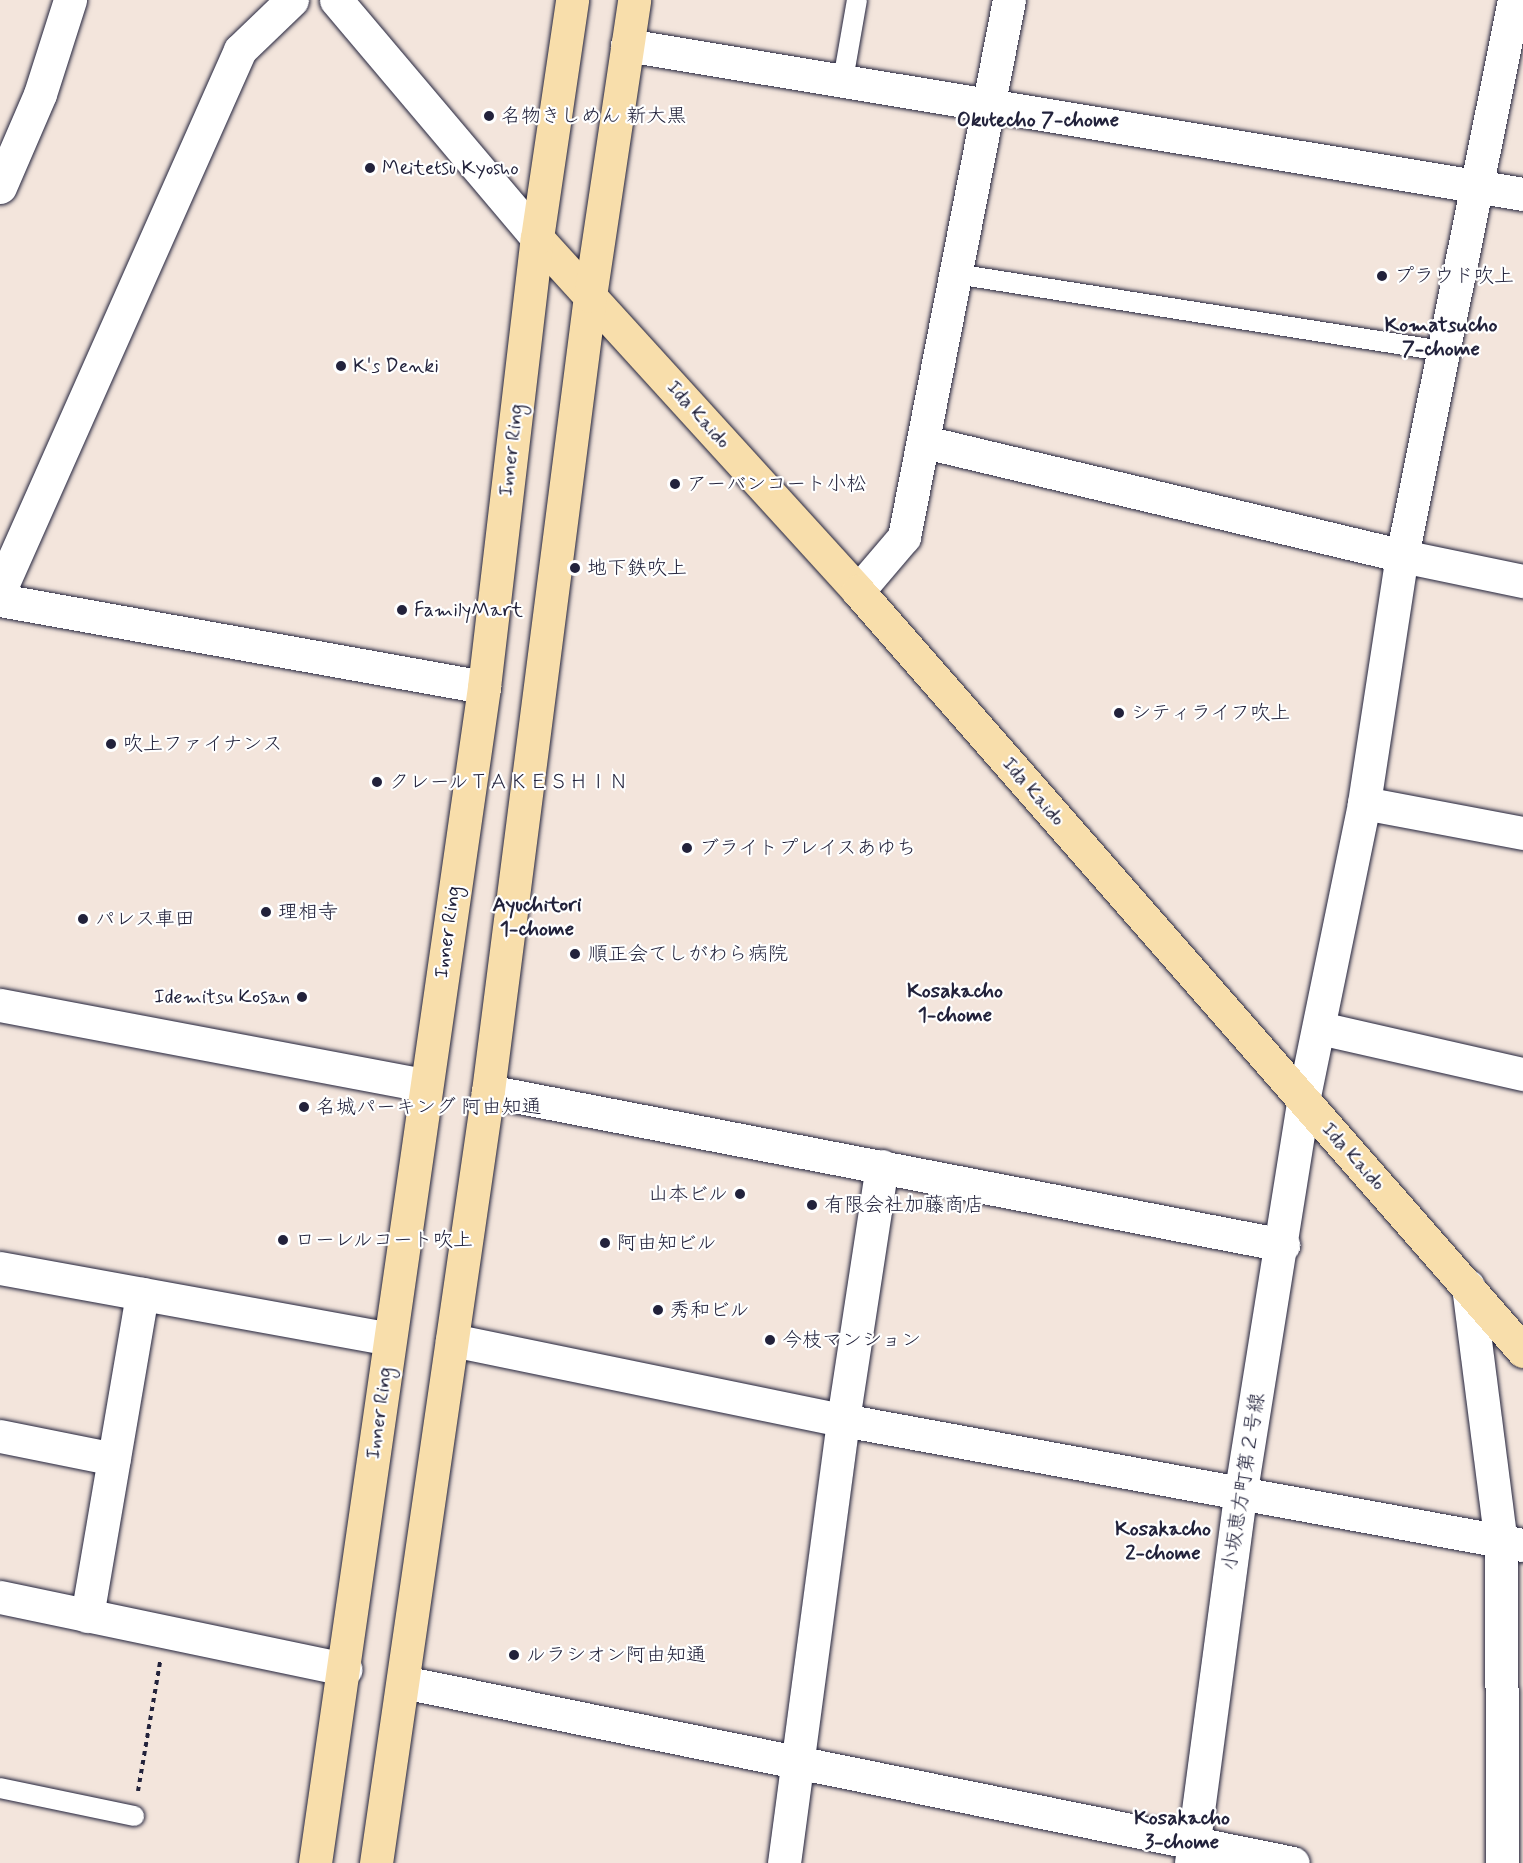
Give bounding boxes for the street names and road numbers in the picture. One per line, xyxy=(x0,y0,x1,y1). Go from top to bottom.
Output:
street label: Ida Kaido xyxy=(662,377,734,453)
street label: Inner Ring xyxy=(494,402,530,498)
street label: Ida Kaido xyxy=(997,753,1069,831)
street label: Inner Ring xyxy=(430,884,466,980)
street label: Ida Kaido xyxy=(1317,1119,1389,1195)
street label: Inner Ring xyxy=(362,1365,398,1461)
street label: 小坂恵方町第２号線 xyxy=(1218,1391,1270,1573)

